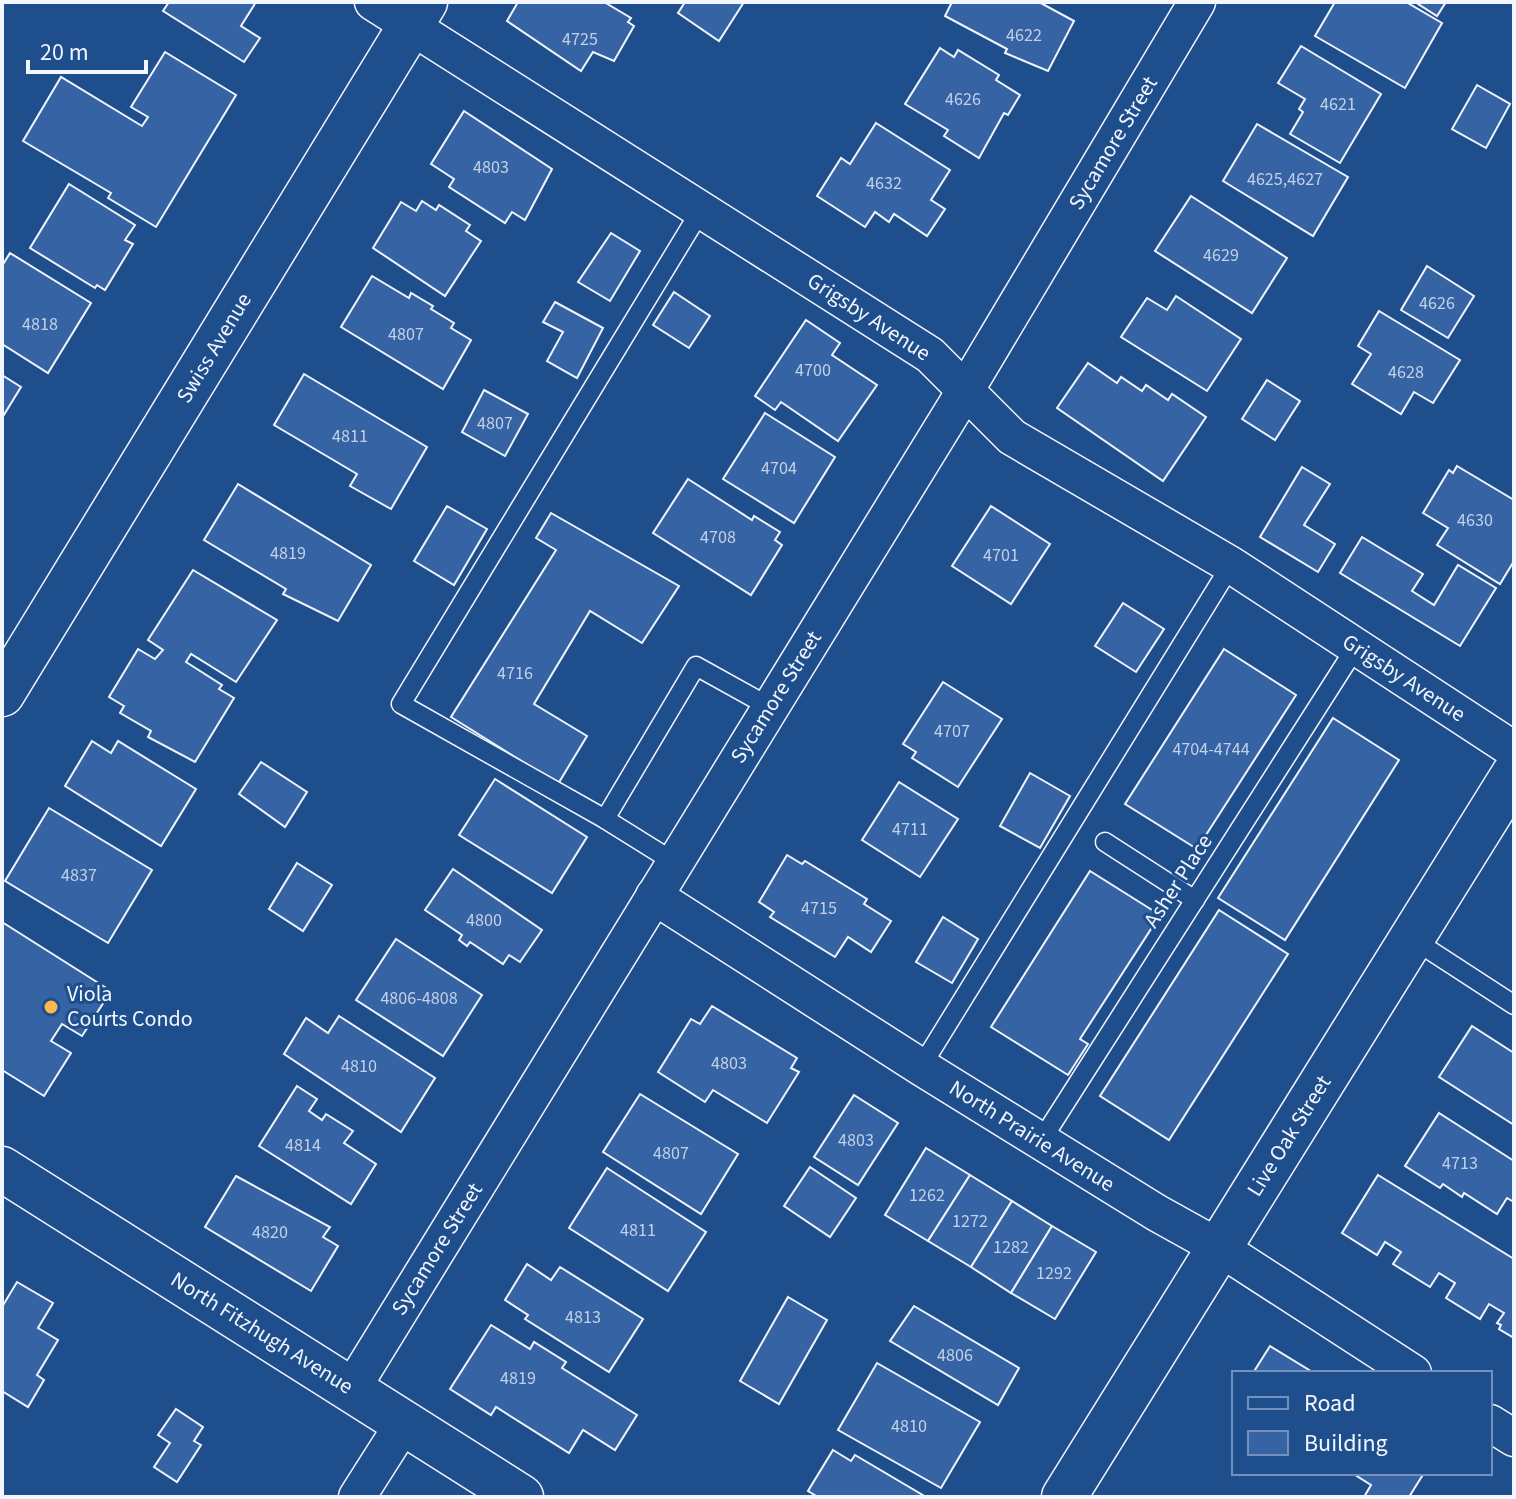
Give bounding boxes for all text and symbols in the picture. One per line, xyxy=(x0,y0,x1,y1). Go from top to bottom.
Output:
house number: 4622 xyxy=(1006,23,1042,48)
scale bar xyxy=(28,24,146,74)
house number: 4725 xyxy=(562,27,598,52)
text: 20 m xyxy=(40,35,89,70)
street label: Sycamore Street xyxy=(1060,70,1166,216)
house number: 4626 xyxy=(945,87,981,112)
house number: 4621 xyxy=(1320,92,1356,117)
house number: 4803 xyxy=(473,155,509,180)
house number: 4625,4627 xyxy=(1247,167,1323,192)
house number: 4632 xyxy=(866,171,902,196)
house number: 4629 xyxy=(1203,243,1239,268)
street label: Grigsby Avenue xyxy=(801,265,937,369)
street label: Swiss Avenue xyxy=(168,287,260,409)
house number: 4626 xyxy=(1419,291,1455,316)
house number: 4818 xyxy=(22,312,58,337)
house number: 4807 xyxy=(388,322,424,347)
house number: 4700 xyxy=(795,358,831,383)
house number: 4628 xyxy=(1388,360,1424,385)
house number: 4807 xyxy=(477,411,513,436)
house number: 4811 xyxy=(332,424,368,449)
house number: 4704 xyxy=(761,456,797,481)
house number: 4630 xyxy=(1457,508,1493,533)
house number: 4708 xyxy=(700,525,736,550)
house number: 4819 xyxy=(270,541,306,566)
house number: 4701 xyxy=(983,543,1019,568)
street label: Sycamore Street xyxy=(722,624,830,769)
street label: Grigsby Avenue xyxy=(1336,626,1472,730)
house number: 4716 xyxy=(497,661,533,686)
house number: 4707 xyxy=(934,719,970,744)
house number: 4704-4744 xyxy=(1172,737,1250,762)
house number: 4711 xyxy=(892,817,928,842)
street label: Asher Place xyxy=(1136,828,1220,934)
house number: 4837 xyxy=(61,863,97,888)
house number: 4715 xyxy=(801,896,837,921)
house number: 4800 xyxy=(466,908,502,933)
place label: Viola Courts Condo xyxy=(67,978,193,1035)
house number: 4806-4808 xyxy=(380,986,458,1011)
marker: Viola Courts Condo xyxy=(42,998,60,1016)
house number: 4803 xyxy=(711,1051,747,1076)
house number: 4810 xyxy=(341,1054,377,1079)
street label: Live Oak Street xyxy=(1239,1069,1339,1203)
street label: North Prairie Avenue xyxy=(943,1072,1121,1200)
house number: 4803 xyxy=(838,1128,874,1153)
house number: 4814 xyxy=(285,1133,321,1158)
house number: 4807 xyxy=(653,1141,689,1166)
house number: 4713 xyxy=(1442,1151,1478,1176)
street label: Sycamore Street xyxy=(383,1176,491,1321)
house number: 1262 xyxy=(909,1183,945,1208)
house number: 1272 xyxy=(952,1209,988,1234)
house number: 4811 xyxy=(620,1218,656,1243)
house number: 4820 xyxy=(252,1220,288,1245)
house number: 1282 xyxy=(993,1235,1029,1260)
house number: 1292 xyxy=(1036,1261,1072,1286)
street label: North Fitzhugh Avenue xyxy=(165,1264,360,1402)
house number: 4813 xyxy=(565,1305,601,1330)
house number: 4806 xyxy=(937,1343,973,1368)
house number: 4819 xyxy=(500,1366,536,1391)
legend xyxy=(1232,1371,1492,1475)
text: Road xyxy=(1304,1386,1356,1421)
house number: 4810 xyxy=(891,1414,927,1439)
text: Building xyxy=(1304,1426,1388,1461)

